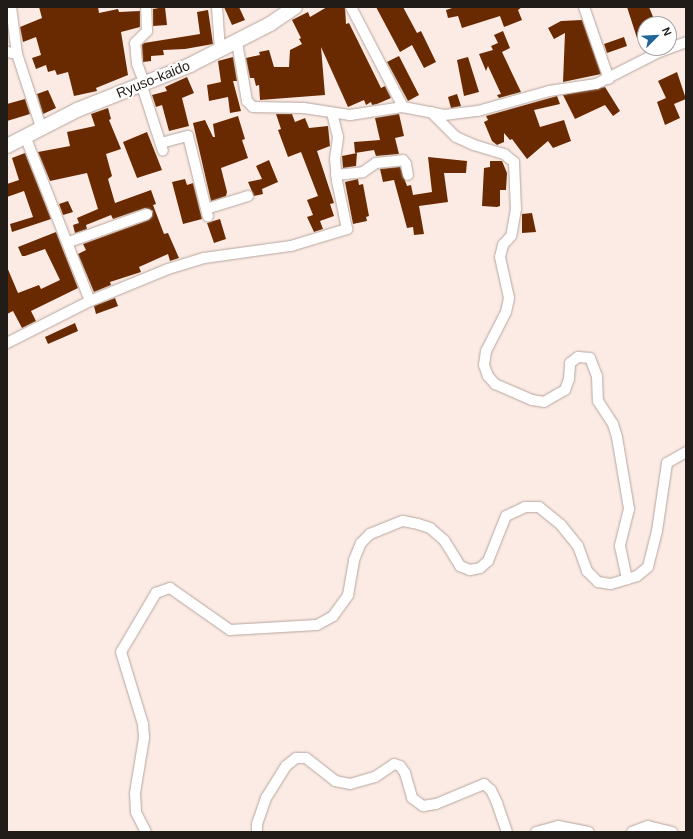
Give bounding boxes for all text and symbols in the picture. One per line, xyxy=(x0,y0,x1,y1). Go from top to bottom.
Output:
north arrow xyxy=(637,16,677,56)
text: N xyxy=(660,25,674,38)
street label: Ryuso-kaido xyxy=(114,57,192,101)

